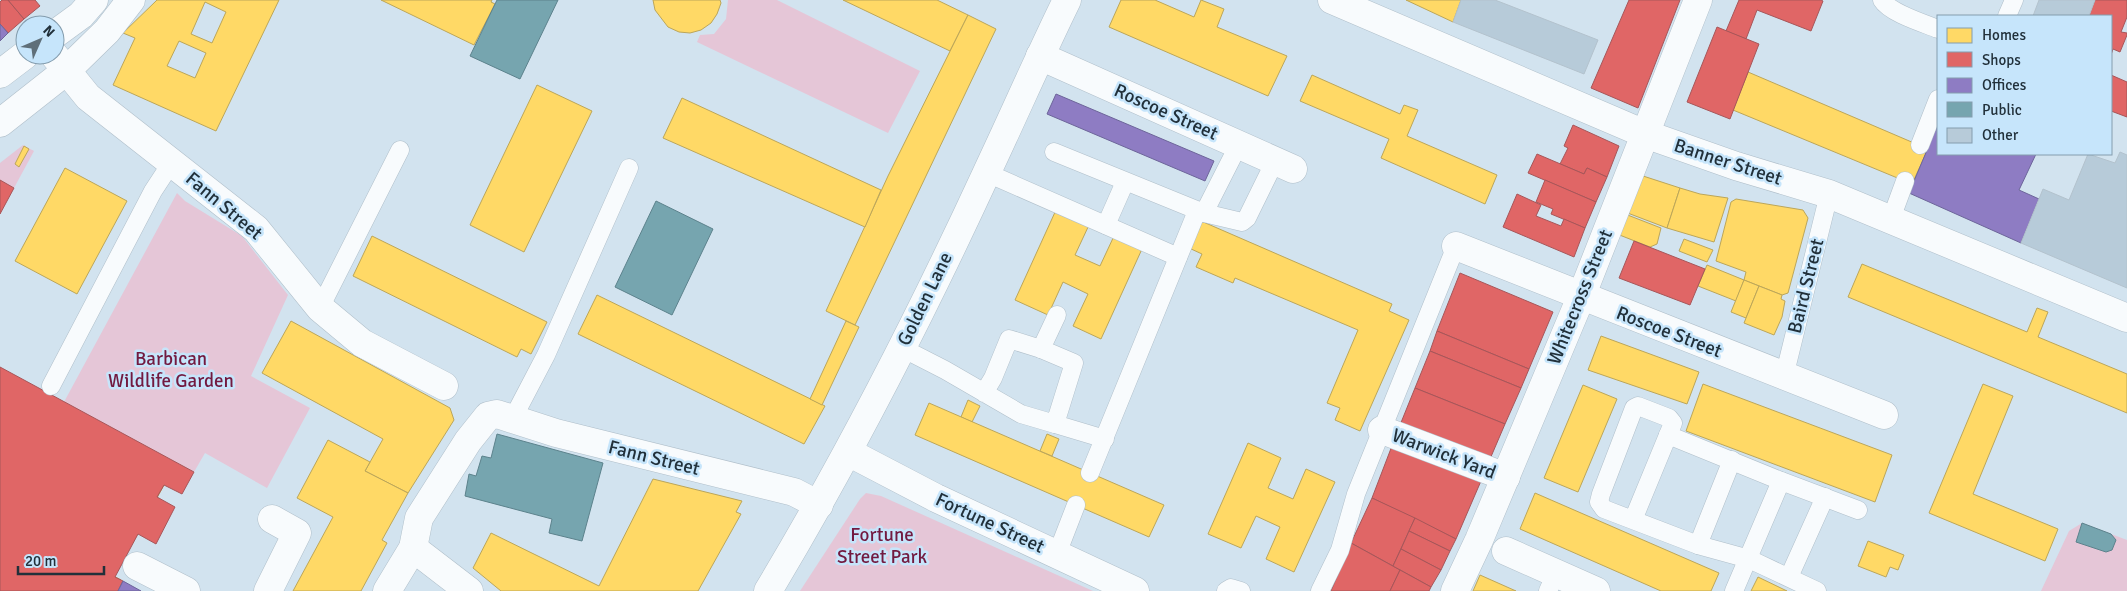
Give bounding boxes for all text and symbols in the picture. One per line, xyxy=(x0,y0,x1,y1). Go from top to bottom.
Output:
north arrow xyxy=(15,15,65,65)
legend xyxy=(1937,15,2112,155)
text: N xyxy=(39,22,58,41)
text: Homes xyxy=(1982,26,2026,44)
text: Shops xyxy=(1982,51,2021,69)
text: Offices xyxy=(1982,76,2027,94)
street label: Roscoe Street xyxy=(1110,78,1222,146)
text: Public xyxy=(1982,101,2022,119)
text: Other xyxy=(1982,126,2019,144)
street label: Banner Street xyxy=(1671,133,1785,191)
street label: Fann Street xyxy=(181,167,268,245)
street label: Whitecross Street xyxy=(1542,226,1618,368)
street label: Baird Street xyxy=(1783,236,1829,336)
street label: Golden Lane xyxy=(892,248,958,350)
street label: Roscoe Street xyxy=(1613,301,1726,363)
park label: Barbican Wildlife Garden xyxy=(108,347,234,393)
street label: Warwick Yard xyxy=(1389,423,1499,485)
street label: Fann Street xyxy=(606,435,703,481)
street label: Fortune Street xyxy=(932,487,1049,559)
park label: Fortune Street Park xyxy=(837,523,928,569)
scale bar xyxy=(18,544,104,576)
text: 20 m xyxy=(25,552,56,570)

